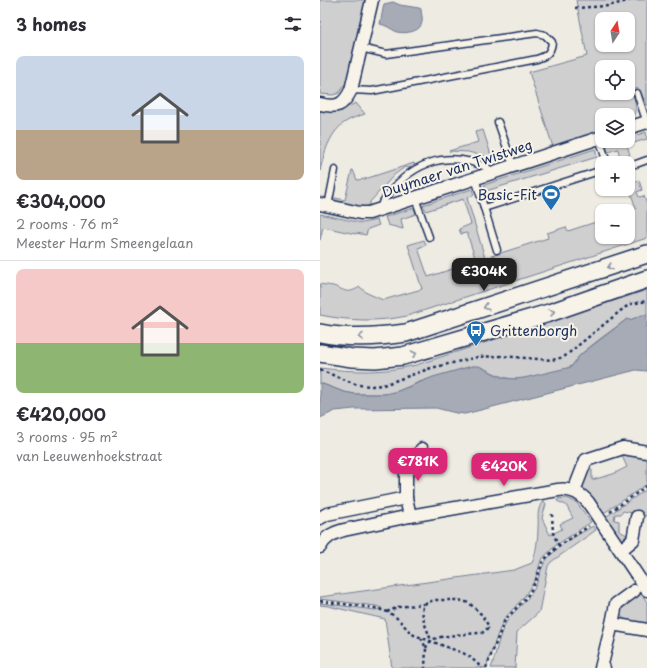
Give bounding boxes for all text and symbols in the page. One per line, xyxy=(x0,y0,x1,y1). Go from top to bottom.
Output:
text: 3 homes xyxy=(16,11,86,37)
north arrow xyxy=(595,12,635,52)
map controls xyxy=(595,12,635,244)
icon: filters xyxy=(282,13,304,35)
button: locate xyxy=(595,60,635,100)
icon: home xyxy=(124,82,196,154)
button: layers xyxy=(595,108,635,148)
street label: Duymaer van Twistweg xyxy=(379,134,535,202)
button: + xyxy=(595,156,635,196)
sports icon: Basic-Fit xyxy=(540,183,562,211)
place label: Basic-Fit xyxy=(477,184,537,205)
text: €304,000 xyxy=(16,188,106,214)
button: − xyxy=(595,204,635,244)
text: 2 rooms · 76 m² xyxy=(16,214,119,233)
text: Meester Harm Smeengelaan xyxy=(16,233,193,252)
pin: €304K xyxy=(456,258,512,292)
text: €304K xyxy=(461,261,507,280)
one-way arrow xyxy=(607,262,614,270)
icon: home xyxy=(124,295,196,367)
one-way arrow xyxy=(483,302,490,311)
one-way arrow xyxy=(548,308,555,317)
bus stop icon: Grittenborgh xyxy=(465,319,487,347)
place label: Grittenborgh xyxy=(490,320,577,341)
one-way arrow xyxy=(358,333,364,341)
one-way arrow xyxy=(411,350,417,358)
text: €420,000 xyxy=(16,401,106,427)
text: 3 rooms · 95 m² xyxy=(16,427,118,446)
text: van Leeuwenhoekstraat xyxy=(16,446,162,465)
pin: €781K xyxy=(390,448,446,482)
text: €781K xyxy=(397,451,439,470)
pin: €420K xyxy=(476,453,532,487)
text: €420K xyxy=(480,456,528,475)

